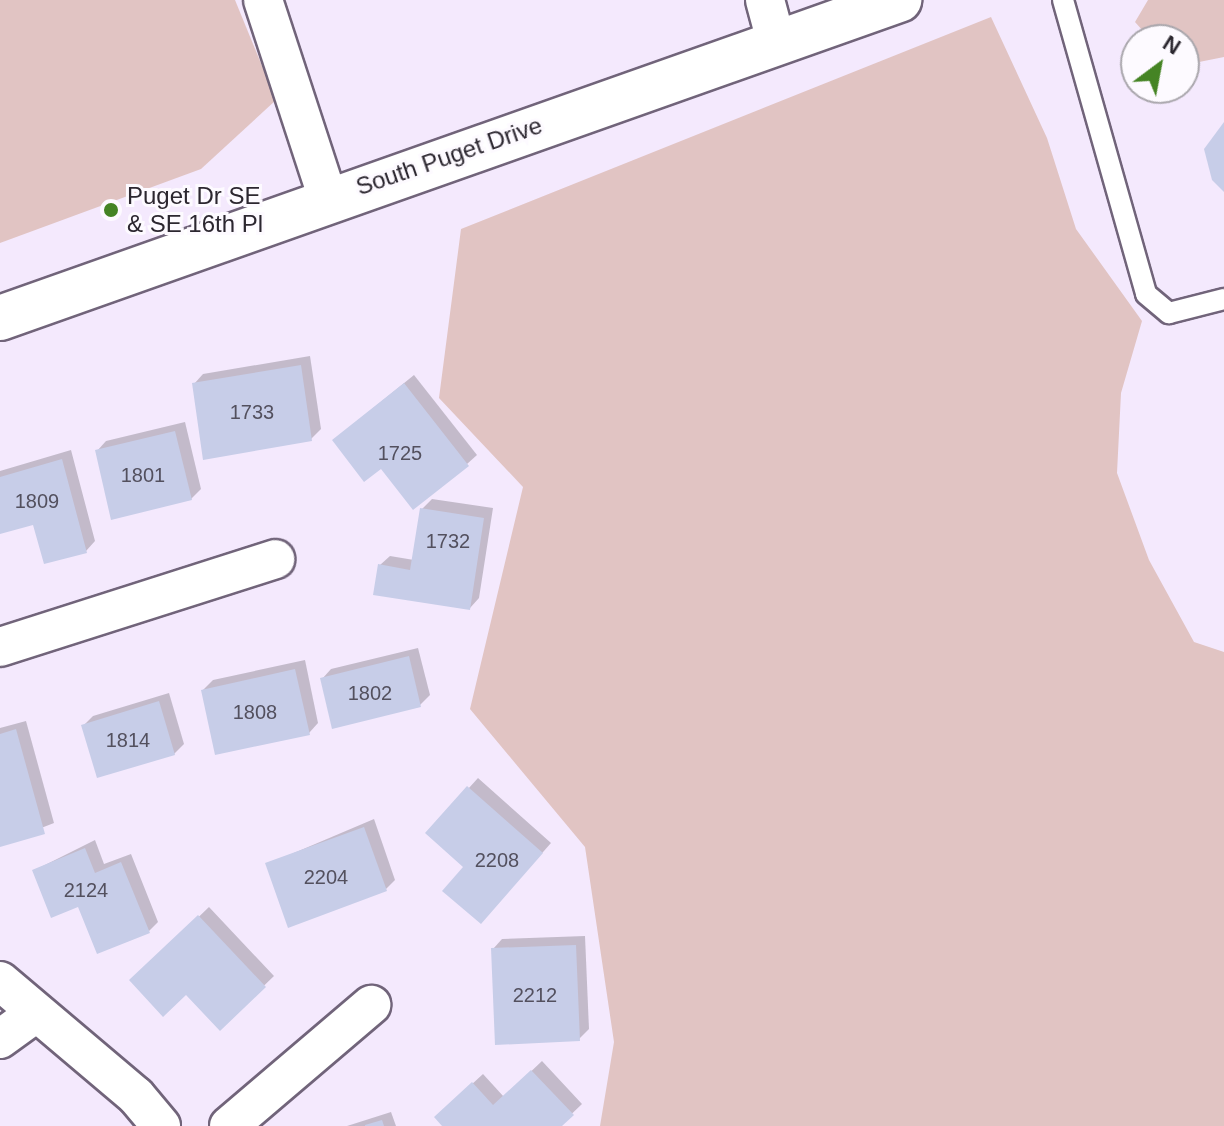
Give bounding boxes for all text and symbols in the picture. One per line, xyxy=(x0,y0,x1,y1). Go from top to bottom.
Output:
north arrow xyxy=(1120,24,1200,104)
text: N xyxy=(1159,30,1185,60)
street label: South Puget Drive xyxy=(352,111,546,201)
place label: Puget Dr SE & SE 16th Pl xyxy=(127,182,263,238)
marker: Puget Dr SE & SE 16th Pl xyxy=(102,201,120,219)
house number: 1733 xyxy=(230,400,274,424)
house number: 1725 xyxy=(378,441,422,465)
house number: 1801 xyxy=(121,463,165,487)
house number: 1809 xyxy=(15,489,59,513)
house number: 1732 xyxy=(426,529,470,553)
house number: 1802 xyxy=(348,681,392,705)
house number: 1808 xyxy=(233,700,277,724)
house number: 1814 xyxy=(106,728,150,752)
house number: 2208 xyxy=(475,848,519,872)
house number: 2204 xyxy=(304,865,348,889)
house number: 2124 xyxy=(64,878,108,902)
house number: 2212 xyxy=(513,983,557,1007)

